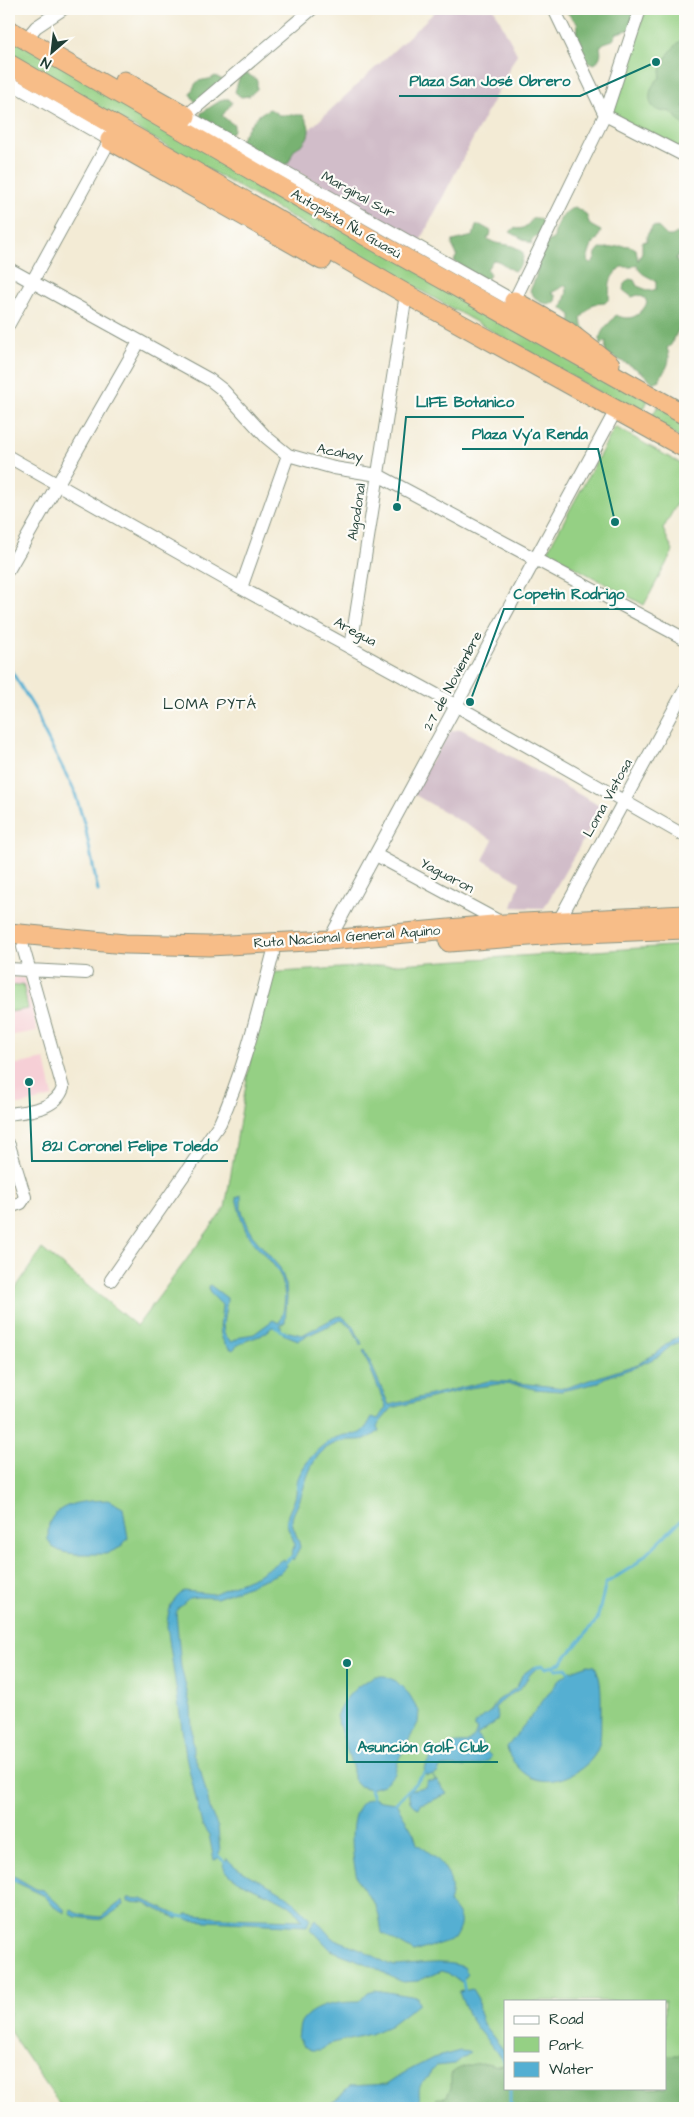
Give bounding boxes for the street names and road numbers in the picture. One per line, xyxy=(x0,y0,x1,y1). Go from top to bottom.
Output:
street label: Marginal Sur xyxy=(317,166,399,224)
street label: Autopista Ñu Guasú xyxy=(287,184,405,264)
street label: Acahay xyxy=(315,439,365,467)
street label: Algodonal xyxy=(343,482,371,542)
street label: Aregua xyxy=(330,612,380,652)
street label: 27 de Noviembre xyxy=(418,627,488,734)
street label: Loma Vistosa xyxy=(578,755,638,841)
street label: Yaguaron xyxy=(416,853,478,899)
street label: Ruta Nacional General Aquino xyxy=(253,920,441,953)

